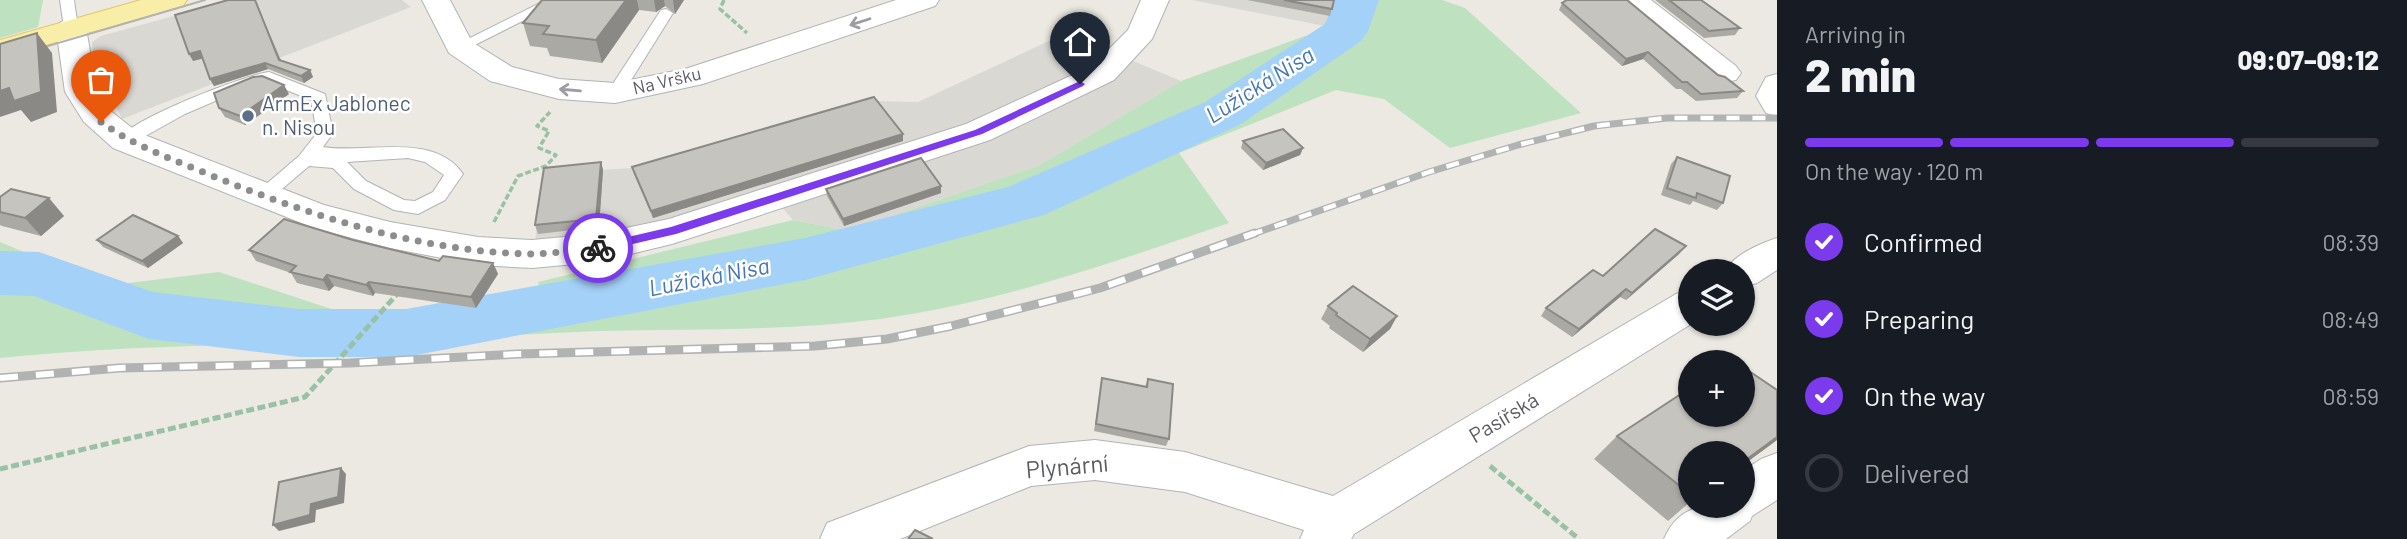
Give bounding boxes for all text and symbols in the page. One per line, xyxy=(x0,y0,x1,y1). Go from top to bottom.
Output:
pin xyxy=(1050,12.0,1110,84)
one-way arrow xyxy=(849,16,871,29)
text: Arriving in xyxy=(1805,20,1906,48)
icon: home xyxy=(1061,23,1099,61)
water label: Lužická Nisa xyxy=(1200,40,1319,128)
text: 09:07–09:12 xyxy=(2238,44,2379,75)
text: 2 min xyxy=(1805,46,1916,101)
pin xyxy=(71,50,131,122)
icon: bag xyxy=(82,61,120,99)
street label: Na Vršku xyxy=(631,62,703,99)
one-way arrow xyxy=(559,83,582,96)
place label: ArmEx Jablonec n. Nisou xyxy=(262,90,411,139)
marker: ArmEx Jablonec n. Nisou xyxy=(240,108,256,124)
text: On the way · 120 m xyxy=(1805,157,1983,185)
courier xyxy=(563,213,633,283)
icon: check xyxy=(1805,223,1843,261)
text: Confirmed xyxy=(1864,226,1983,257)
text: 08:39 xyxy=(2322,228,2379,256)
icon: bike xyxy=(579,229,617,267)
water label: Lužická Nisa xyxy=(646,251,772,301)
map controls xyxy=(1678,259,1755,518)
button: layers xyxy=(1678,259,1755,336)
icon: check xyxy=(1805,300,1843,338)
text: Preparing xyxy=(1864,303,1974,334)
text: 08:49 xyxy=(2322,305,2379,333)
button: + xyxy=(1678,350,1755,427)
icon: check xyxy=(1805,377,1843,415)
text: On the way xyxy=(1864,380,1985,411)
text: 08:59 xyxy=(2322,382,2379,410)
street label: Pasířská xyxy=(1464,386,1542,447)
button: − xyxy=(1678,441,1755,518)
street label: Plynární xyxy=(1024,447,1109,484)
text: Delivered xyxy=(1864,457,1970,488)

